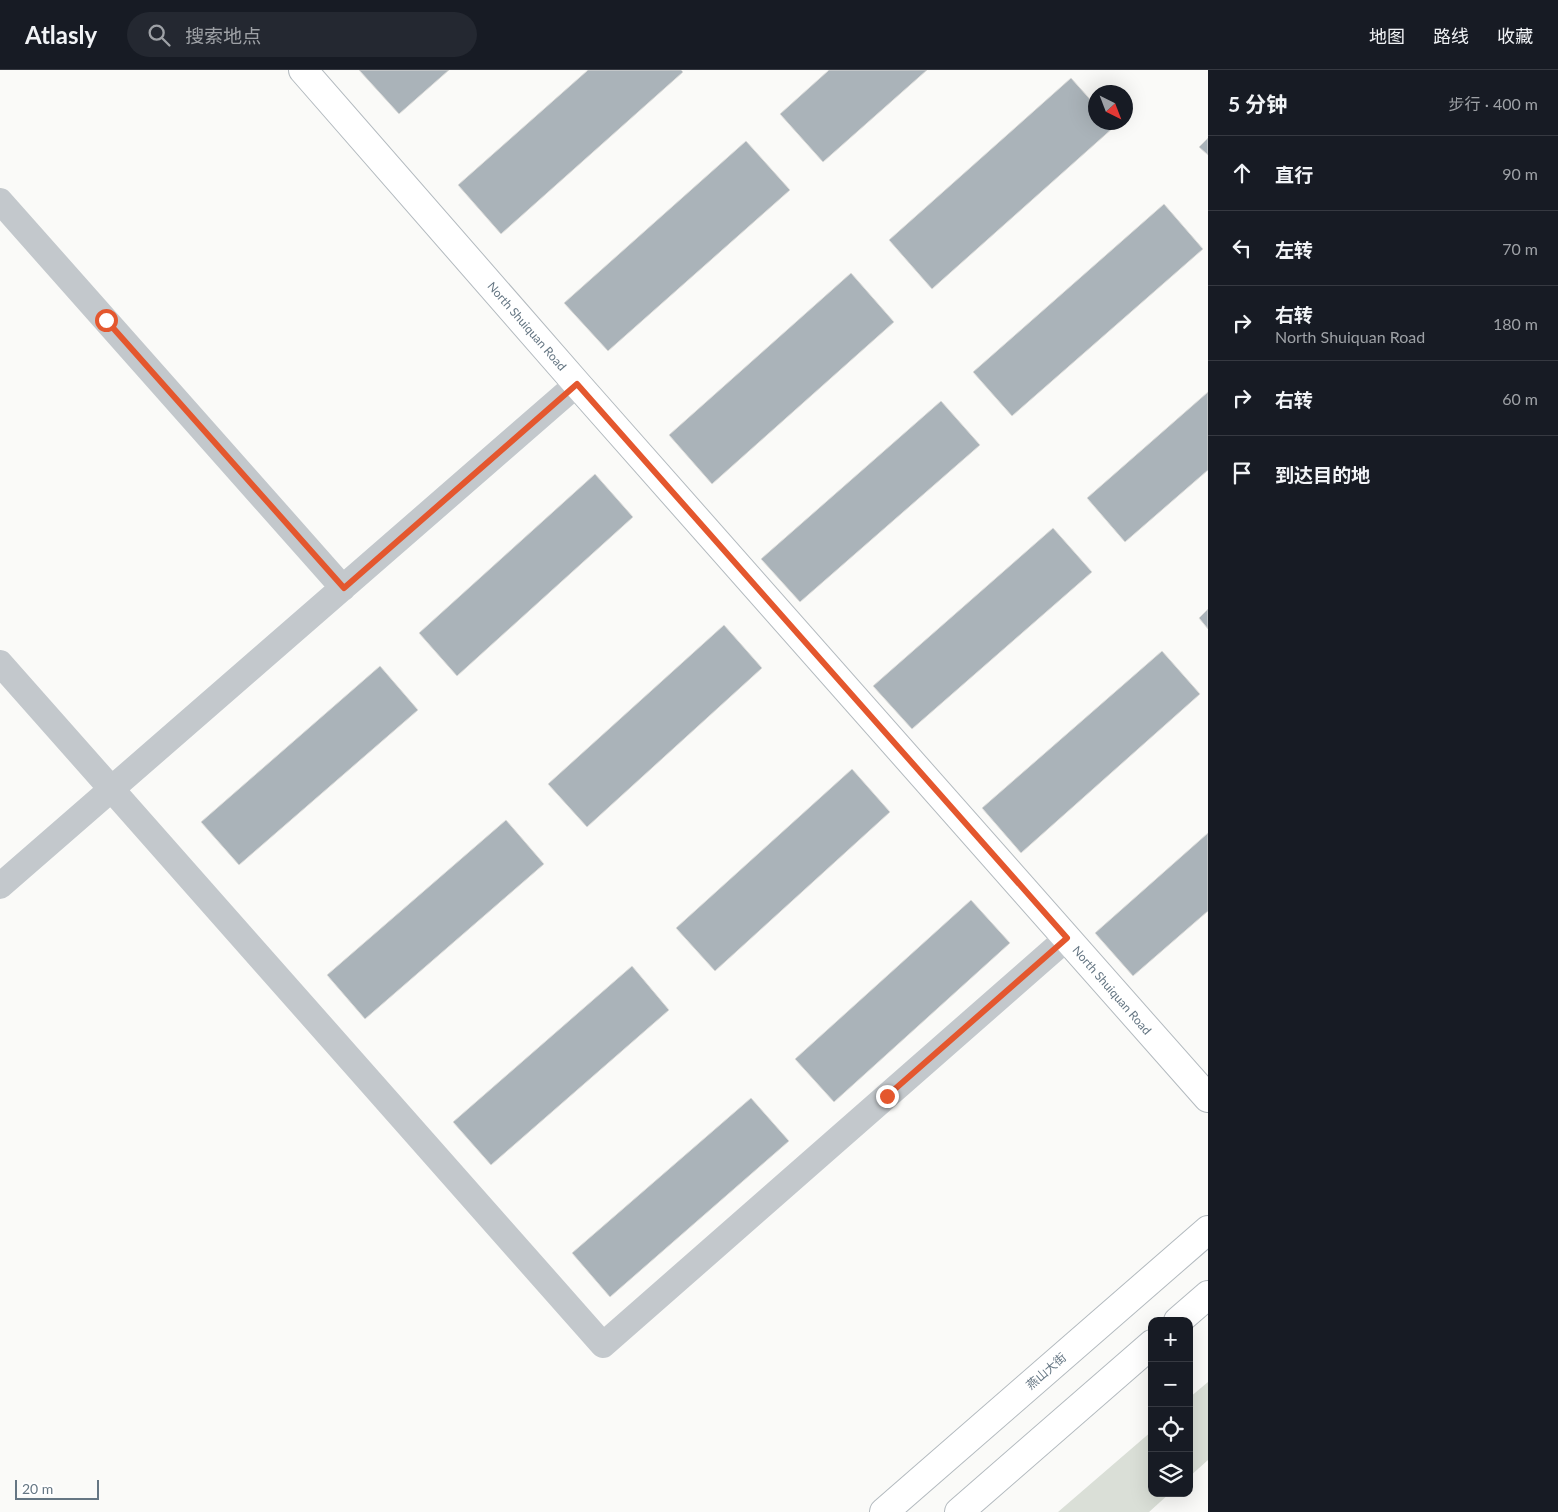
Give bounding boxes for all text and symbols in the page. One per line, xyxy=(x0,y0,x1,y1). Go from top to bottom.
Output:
search box xyxy=(127,12,477,57)
text: Atlasly xyxy=(25,20,97,49)
icon: search xyxy=(145,21,173,49)
text: 搜索地点 xyxy=(185,24,261,47)
text: 地图 xyxy=(1369,25,1405,47)
text: 路线 xyxy=(1433,25,1469,47)
text: 收藏 xyxy=(1497,25,1533,47)
north arrow xyxy=(1088,85,1133,130)
text: 5 分钟 xyxy=(1228,91,1287,116)
text: 步行 · 400 m xyxy=(1449,94,1538,113)
icon: ahead xyxy=(1228,159,1256,187)
text: 直行 xyxy=(1275,163,1313,186)
text: 90 m xyxy=(1502,164,1538,183)
icon: left xyxy=(1228,234,1256,262)
text: 左转 xyxy=(1275,238,1313,261)
text: 70 m xyxy=(1502,239,1538,258)
street label: North Shuiquan Road xyxy=(484,279,570,373)
text: 右转 xyxy=(1275,303,1313,326)
route start xyxy=(95,309,118,332)
icon: right xyxy=(1228,309,1256,337)
text: 180 m xyxy=(1493,314,1538,333)
text: North Shuiquan Road xyxy=(1275,327,1425,346)
icon: right xyxy=(1228,384,1256,412)
text: 右转 xyxy=(1275,388,1313,411)
text: 60 m xyxy=(1502,389,1538,408)
icon: arrive xyxy=(1228,459,1256,487)
text: 到达目的地 xyxy=(1275,463,1370,486)
street label: North Shuiquan Road xyxy=(1069,943,1155,1037)
route end xyxy=(876,1085,899,1108)
map controls xyxy=(1148,1317,1193,1497)
button: + xyxy=(1148,1317,1193,1362)
street label: 燕山大街 xyxy=(1023,1350,1069,1392)
button: − xyxy=(1148,1362,1193,1407)
button: locate xyxy=(1148,1407,1193,1452)
button: layers xyxy=(1148,1452,1193,1497)
scale bar xyxy=(15,1477,99,1500)
text: 20 m xyxy=(22,1480,53,1497)

